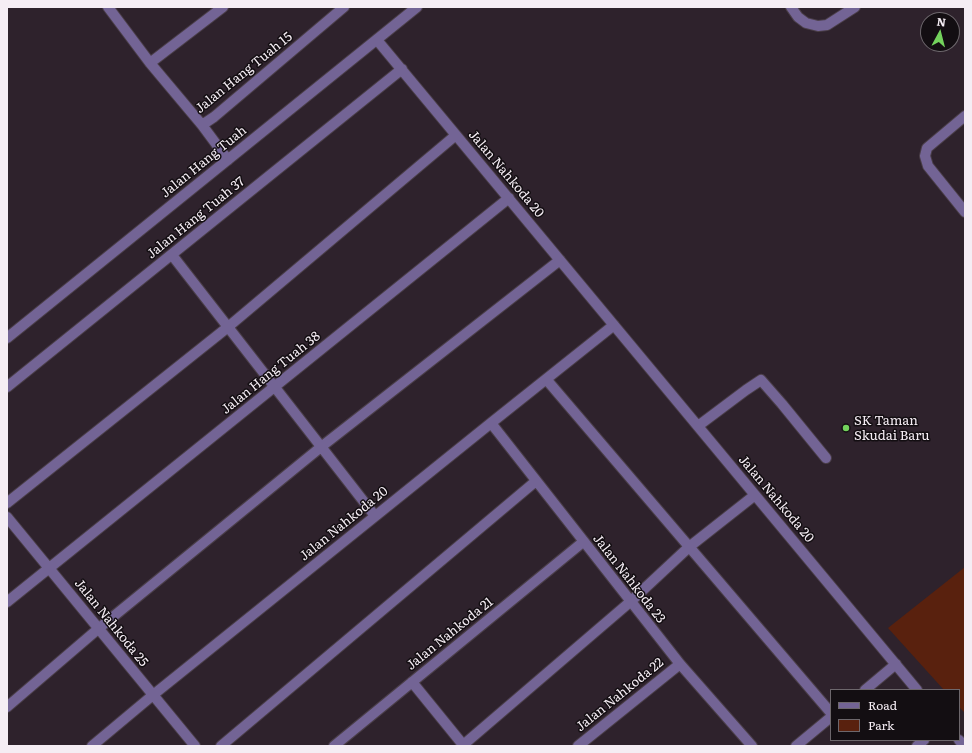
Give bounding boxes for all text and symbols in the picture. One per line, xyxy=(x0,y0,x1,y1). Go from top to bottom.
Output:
north arrow xyxy=(920,12,960,52)
text: N xyxy=(936,13,947,30)
street label: Jalan Hang Tuah 15 xyxy=(192,29,296,117)
street label: Jalan Hang Tuah xyxy=(158,123,250,201)
street label: Jalan Nahkoda 20 xyxy=(465,127,547,221)
street label: Jalan Hang Tuah 37 xyxy=(144,174,248,262)
street label: Jalan Hang Tuah 38 xyxy=(219,328,323,418)
place label: SK Taman Skudai Baru xyxy=(854,413,930,444)
marker: SK Taman Skudai Baru xyxy=(841,423,851,433)
street label: Jalan Nahkoda 20 xyxy=(735,452,817,546)
street label: Jalan Nahkoda 20 xyxy=(297,484,391,564)
street label: Jalan Nahkoda 23 xyxy=(589,531,669,627)
street label: Jalan Nahkoda 25 xyxy=(71,576,151,670)
street label: Jalan Nahkoda 21 xyxy=(404,594,496,674)
street label: Jalan Nahkoda 22 xyxy=(573,655,667,735)
legend xyxy=(830,689,960,741)
text: Road xyxy=(868,696,897,714)
text: Park xyxy=(868,716,894,734)

